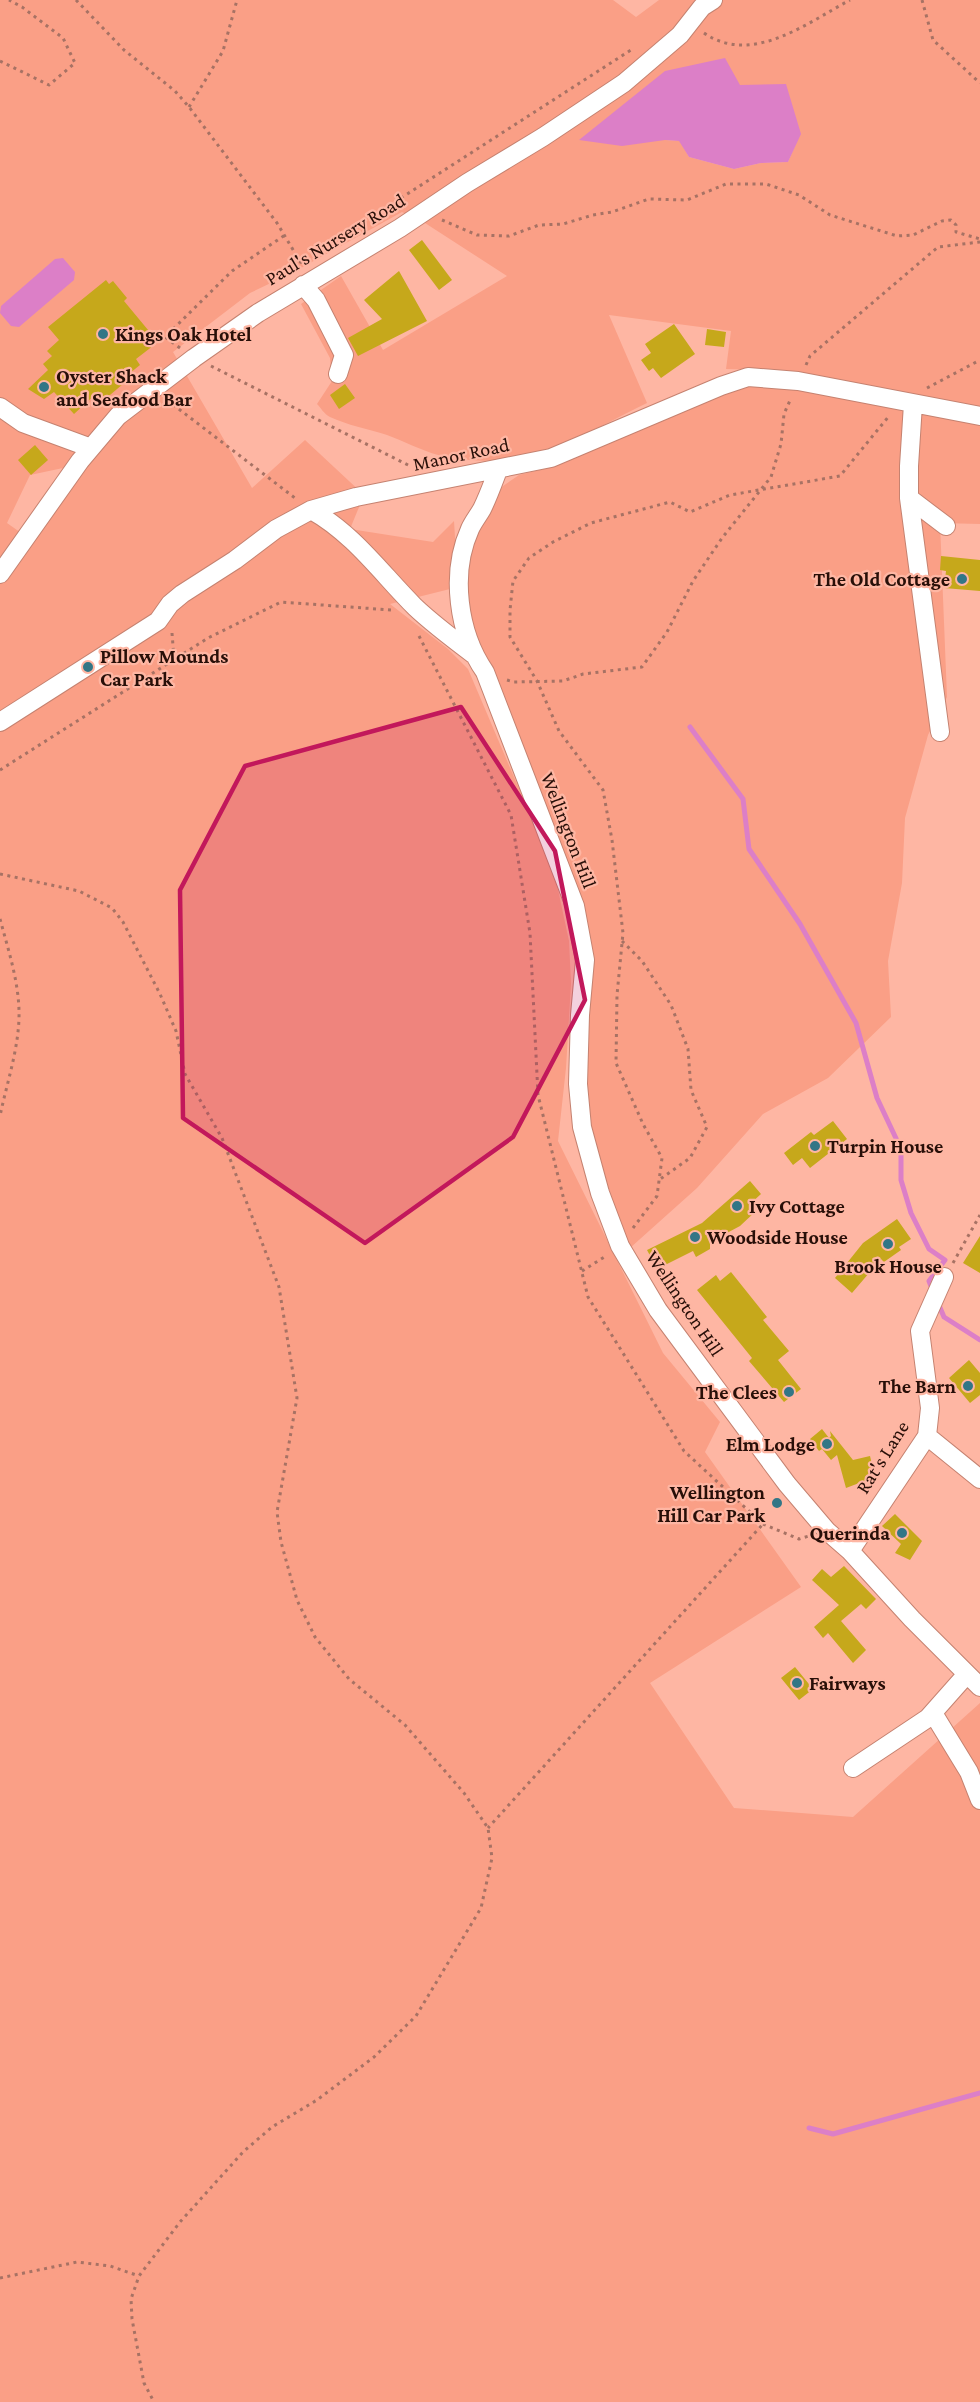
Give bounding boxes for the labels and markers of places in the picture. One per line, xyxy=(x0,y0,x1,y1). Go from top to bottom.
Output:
place label: Kings Oak Hotel xyxy=(115,323,252,345)
marker: Kings Oak Hotel xyxy=(96,327,110,341)
place label: Oyster Shack and Seafood Bar xyxy=(56,365,193,410)
marker: Oyster Shack and Seafood Bar xyxy=(37,380,51,394)
place label: The Old Cottage xyxy=(813,568,950,590)
marker: The Old Cottage xyxy=(955,572,969,586)
place label: Pillow Mounds Car Park xyxy=(100,645,228,690)
marker: Pillow Mounds Car Park xyxy=(81,660,95,674)
place label: Turpin House xyxy=(827,1135,943,1157)
marker: Turpin House xyxy=(808,1139,822,1153)
place label: Ivy Cottage xyxy=(749,1195,845,1217)
marker: Ivy Cottage xyxy=(730,1199,744,1213)
place label: Woodside House xyxy=(706,1226,848,1248)
marker: Woodside House xyxy=(688,1230,702,1244)
marker: Brook House xyxy=(881,1237,895,1251)
place label: Brook House xyxy=(834,1255,942,1277)
place label: The Barn xyxy=(878,1375,957,1397)
marker: The Barn xyxy=(961,1379,975,1393)
place label: The Clees xyxy=(696,1381,777,1403)
marker: The Clees xyxy=(782,1385,796,1399)
place label: Elm Lodge xyxy=(726,1433,815,1455)
marker: Elm Lodge xyxy=(820,1437,834,1451)
place label: Wellington Hill Car Park xyxy=(657,1481,766,1526)
marker: Wellington Hill Car Park xyxy=(770,1496,784,1510)
place label: Querinda xyxy=(810,1522,890,1544)
marker: Querinda xyxy=(895,1526,909,1540)
place label: Fairways xyxy=(809,1672,886,1694)
marker: Fairways xyxy=(790,1676,804,1690)

